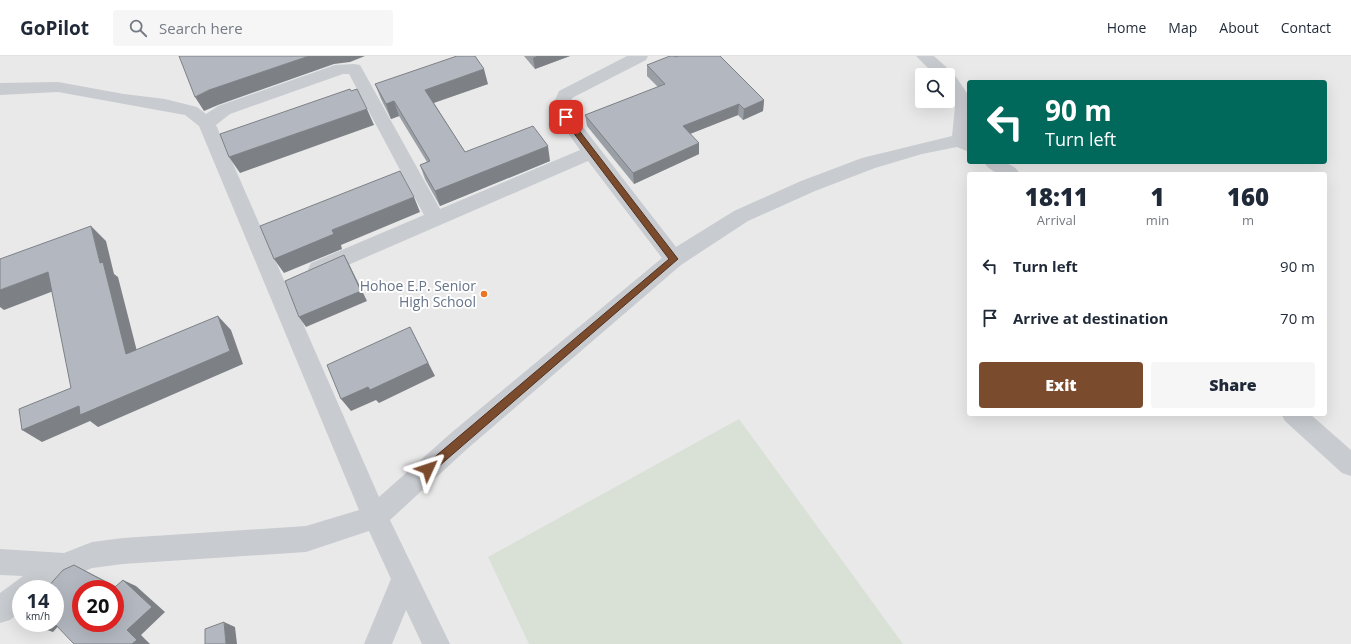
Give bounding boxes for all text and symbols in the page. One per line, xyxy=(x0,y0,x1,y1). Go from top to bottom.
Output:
search box xyxy=(113,10,393,46)
text: GoPilot xyxy=(20,15,89,41)
icon: search xyxy=(127,17,149,39)
text: Search here xyxy=(159,18,243,38)
text: Home xyxy=(1107,18,1146,37)
text: Map xyxy=(1168,18,1197,37)
text: About xyxy=(1219,18,1259,37)
text: Contact xyxy=(1281,18,1331,37)
map controls xyxy=(915,68,955,108)
button: search xyxy=(915,68,955,108)
text: 90 m xyxy=(1045,91,1112,129)
icon: left xyxy=(979,96,1031,148)
pin xyxy=(549,100,583,134)
icon: arrive xyxy=(555,106,577,128)
text: Turn left xyxy=(1045,127,1116,151)
text: 18:11 xyxy=(1025,180,1088,213)
text: 1 xyxy=(1150,180,1165,213)
text: 160 xyxy=(1227,180,1269,213)
text: Arrival xyxy=(1037,211,1076,229)
text: min xyxy=(1146,211,1169,229)
text: m xyxy=(1242,211,1254,229)
icon: left xyxy=(979,255,1001,277)
text: Turn left xyxy=(1013,256,1078,276)
text: 90 m xyxy=(1280,256,1315,276)
place label: Hohoe E.P. Senior High School xyxy=(360,276,476,311)
marker: Hohoe E.P. Senior High School xyxy=(479,289,489,299)
icon: arrive xyxy=(979,307,1001,329)
text: Arrive at destination xyxy=(1013,308,1168,328)
text: 70 m xyxy=(1280,308,1315,328)
button: Exit xyxy=(979,362,1143,408)
button: Share xyxy=(1151,362,1315,408)
position arrow xyxy=(407,448,449,490)
speed limit sign: 20 xyxy=(72,580,124,632)
text: 14 xyxy=(27,587,49,614)
text: km/h xyxy=(26,609,50,623)

